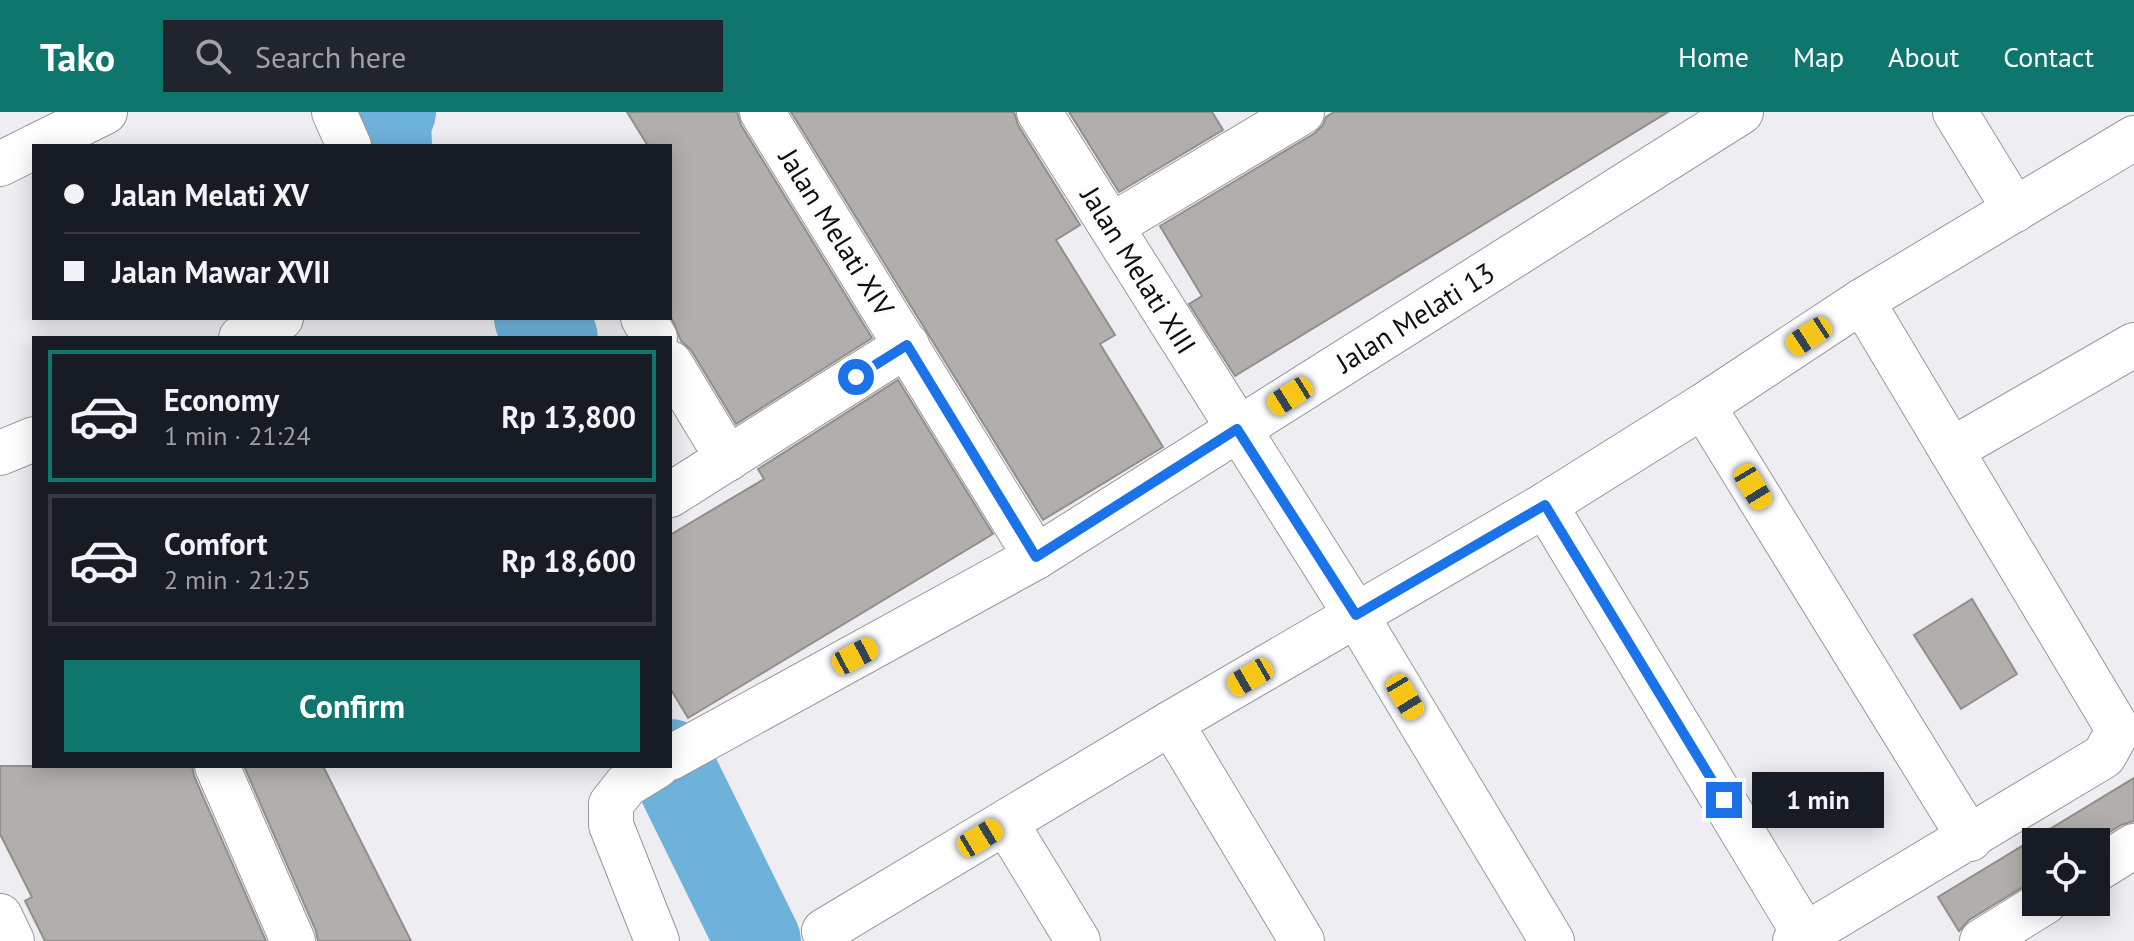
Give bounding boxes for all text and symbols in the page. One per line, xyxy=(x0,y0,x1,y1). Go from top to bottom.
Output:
search box xyxy=(163,20,723,92)
text: Tako xyxy=(40,32,115,81)
icon: search xyxy=(191,34,235,78)
text: Search here xyxy=(255,37,406,76)
text: Home xyxy=(1678,38,1749,75)
text: Map xyxy=(1793,38,1844,75)
text: About xyxy=(1888,38,1959,75)
text: Contact xyxy=(2003,38,2094,75)
street label: Jalan Melati XIV xyxy=(770,141,903,323)
text: Jalan Melati XV xyxy=(112,175,309,214)
street label: Jalan Melati XIII xyxy=(1072,178,1205,361)
text: Jalan Mawar XVII xyxy=(112,252,330,291)
street label: Jalan Melati 13 xyxy=(1328,254,1501,381)
car xyxy=(1782,313,1836,359)
route start xyxy=(838,359,874,395)
car xyxy=(1263,373,1317,419)
icon: car xyxy=(68,380,140,452)
text: Economy xyxy=(164,380,279,419)
text: Rp 13,800 xyxy=(502,397,636,436)
text: 1 min · 21:24 xyxy=(164,419,311,452)
car xyxy=(1730,460,1776,514)
icon: car xyxy=(68,524,140,596)
text: Comfort xyxy=(164,524,267,563)
text: Rp 18,600 xyxy=(502,541,636,580)
text: 2 min · 21:25 xyxy=(164,563,311,596)
car xyxy=(828,634,882,678)
car xyxy=(1223,655,1277,699)
button: Confirm xyxy=(64,660,640,752)
car xyxy=(1382,670,1428,724)
callout: 1 min xyxy=(1752,772,1884,828)
route end xyxy=(1706,782,1742,818)
text: 1 min xyxy=(1786,783,1850,816)
car xyxy=(953,815,1007,861)
map controls xyxy=(2022,828,2110,916)
button: locate xyxy=(2022,828,2110,916)

